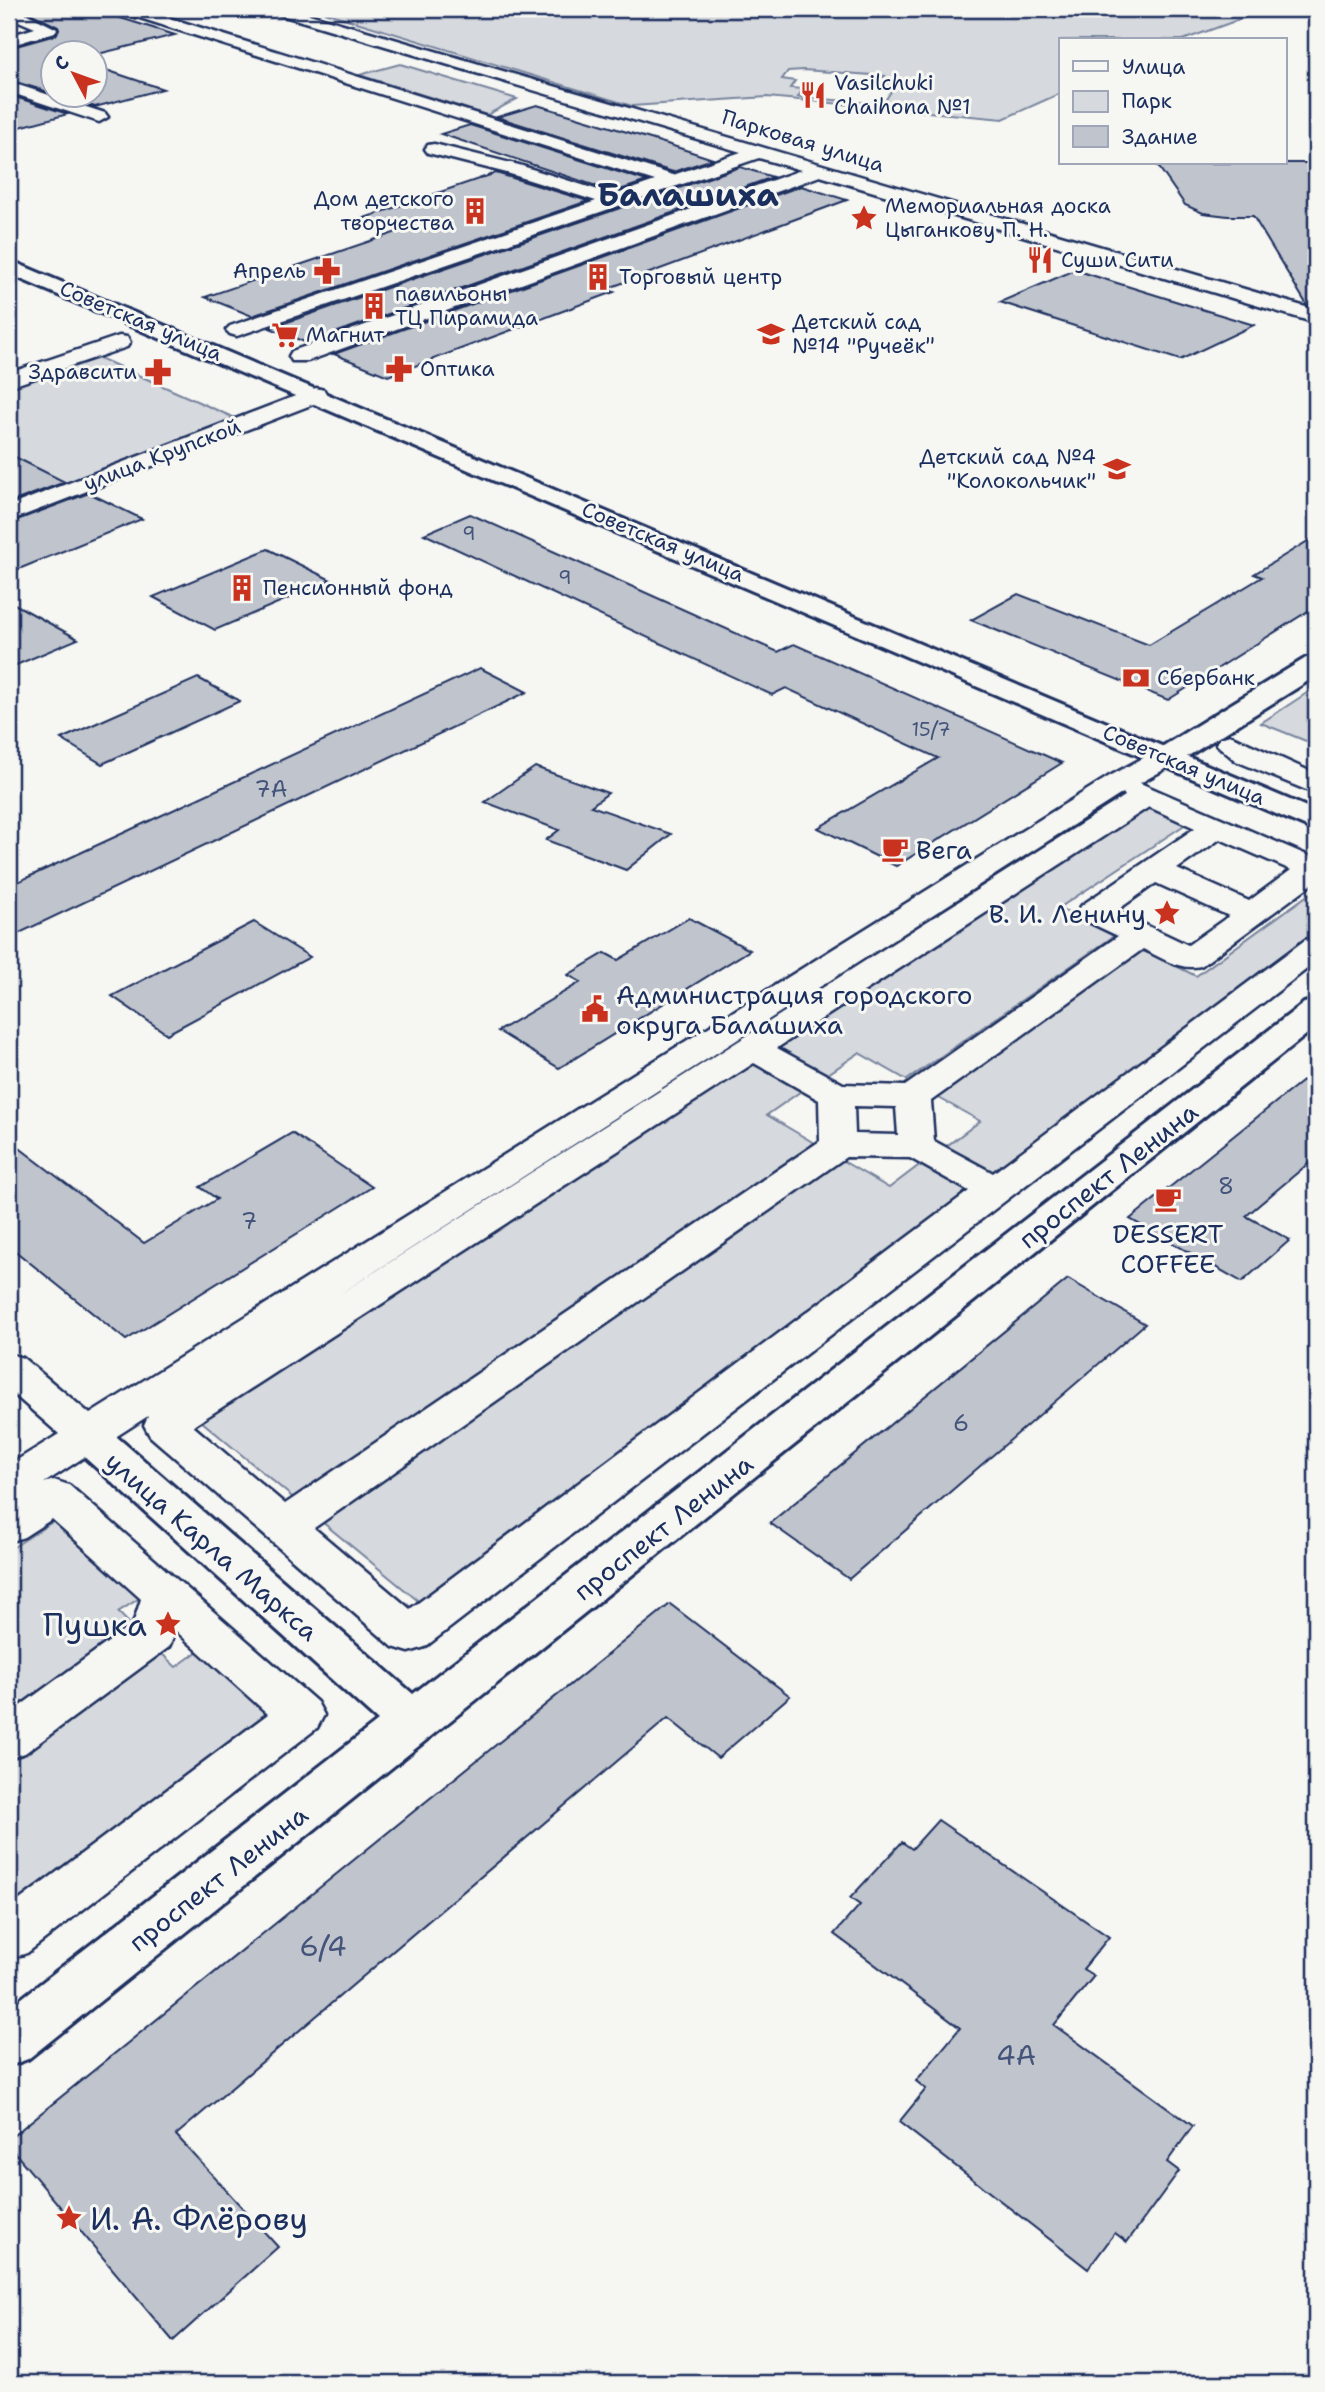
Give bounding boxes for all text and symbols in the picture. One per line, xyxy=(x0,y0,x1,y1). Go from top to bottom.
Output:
north arrow xyxy=(38,38,108,108)
legend xyxy=(1059,38,1286,164)
text: С xyxy=(48,51,75,76)
text: Улица xyxy=(1122,53,1185,81)
place label: Vasilchuki Chaihona №1 xyxy=(834,69,971,121)
restaurant icon: Vasilchuki Chaihona №1 xyxy=(798,80,828,110)
text: Парк xyxy=(1122,87,1172,115)
street label: Парковая улица xyxy=(718,103,888,179)
text: Здание xyxy=(1122,123,1198,151)
district label: Балашиха xyxy=(597,172,779,217)
place label: Дом детского творчества xyxy=(314,185,454,237)
place label: Мемориальная доска Цыганкову П. Н. xyxy=(885,192,1111,244)
building icon: Дом детского творчества xyxy=(460,196,490,226)
place icon: Мемориальная доска Цыганкову П. Н. xyxy=(849,203,879,233)
restaurant icon: Суши Сити xyxy=(1025,245,1055,275)
place label: Суши Сити xyxy=(1061,246,1174,274)
pharmacy icon: Апрель xyxy=(312,256,342,286)
place label: Апрель xyxy=(233,257,306,285)
building icon: Торговый центр xyxy=(583,262,613,292)
place label: Торговый центр xyxy=(619,263,782,291)
street label: Советская улица xyxy=(56,274,226,368)
place label: павильоны ТЦ Пирамида xyxy=(395,280,538,332)
building icon: павильоны ТЦ Пирамида xyxy=(359,291,389,321)
place label: Детский сад №14 "Ручеёк" xyxy=(792,308,935,360)
school or university icon: Детский сад №14 "Ручеёк" xyxy=(756,319,786,349)
supermarket icon: Магнит xyxy=(270,320,300,350)
place label: Магнит xyxy=(306,321,385,349)
pharmacy icon: Оптика xyxy=(384,354,414,384)
place label: Оптика xyxy=(420,355,495,383)
pharmacy icon: Здравсити xyxy=(143,357,173,387)
place label: Здравсити xyxy=(29,358,137,386)
street label: улица Крупской xyxy=(79,412,245,498)
place label: Детский сад №4 "Колокольчик" xyxy=(919,443,1096,495)
school or university icon: Детский сад №4 "Колокольчик" xyxy=(1102,454,1132,484)
street label: Советская улица xyxy=(578,495,748,589)
house number: 9 xyxy=(462,521,476,546)
house number: 9 xyxy=(558,565,572,590)
building icon: Пенсионный фонд xyxy=(227,573,257,603)
place label: Пенсионный фонд xyxy=(263,574,453,602)
bank icon: Сбербанк xyxy=(1121,663,1151,693)
place label: Сбербанк xyxy=(1157,664,1255,692)
house number: 15/7 xyxy=(911,717,951,742)
street label: Советская улица xyxy=(1099,718,1269,812)
house number: 7А xyxy=(255,774,287,804)
place label: Вега xyxy=(916,832,972,867)
cafe icon: Вега xyxy=(880,834,910,864)
place label: В. И. Ленину xyxy=(989,896,1146,931)
place icon: В. И. Ленину xyxy=(1152,898,1182,928)
place label: Администрация городского округа Балашиха xyxy=(616,977,972,1042)
public building icon: Администрация городского округа Балашиха xyxy=(580,994,610,1024)
street label: проспект Ленина xyxy=(1011,1094,1205,1256)
house number: 8 xyxy=(1218,1171,1234,1201)
cafe icon: DESSERT COFFEE xyxy=(1153,1184,1183,1214)
house number: 7 xyxy=(241,1206,257,1236)
place label: DESSERT COFFEE xyxy=(1113,1216,1223,1281)
house number: 6 xyxy=(953,1408,969,1438)
street label: улица Карла Маркса xyxy=(98,1444,326,1648)
street label: проспект Ленина xyxy=(566,1446,760,1608)
place label: Пушка xyxy=(43,1603,147,1646)
place icon: Пушка xyxy=(153,1609,183,1639)
street label: проспект Ленина xyxy=(121,1797,315,1959)
house number: 6/4 xyxy=(299,1927,347,1965)
house number: 4А xyxy=(996,2036,1036,2074)
place label: И. А. Флёрову xyxy=(90,2197,308,2240)
place icon: И. А. Флёрову xyxy=(54,2203,84,2233)

